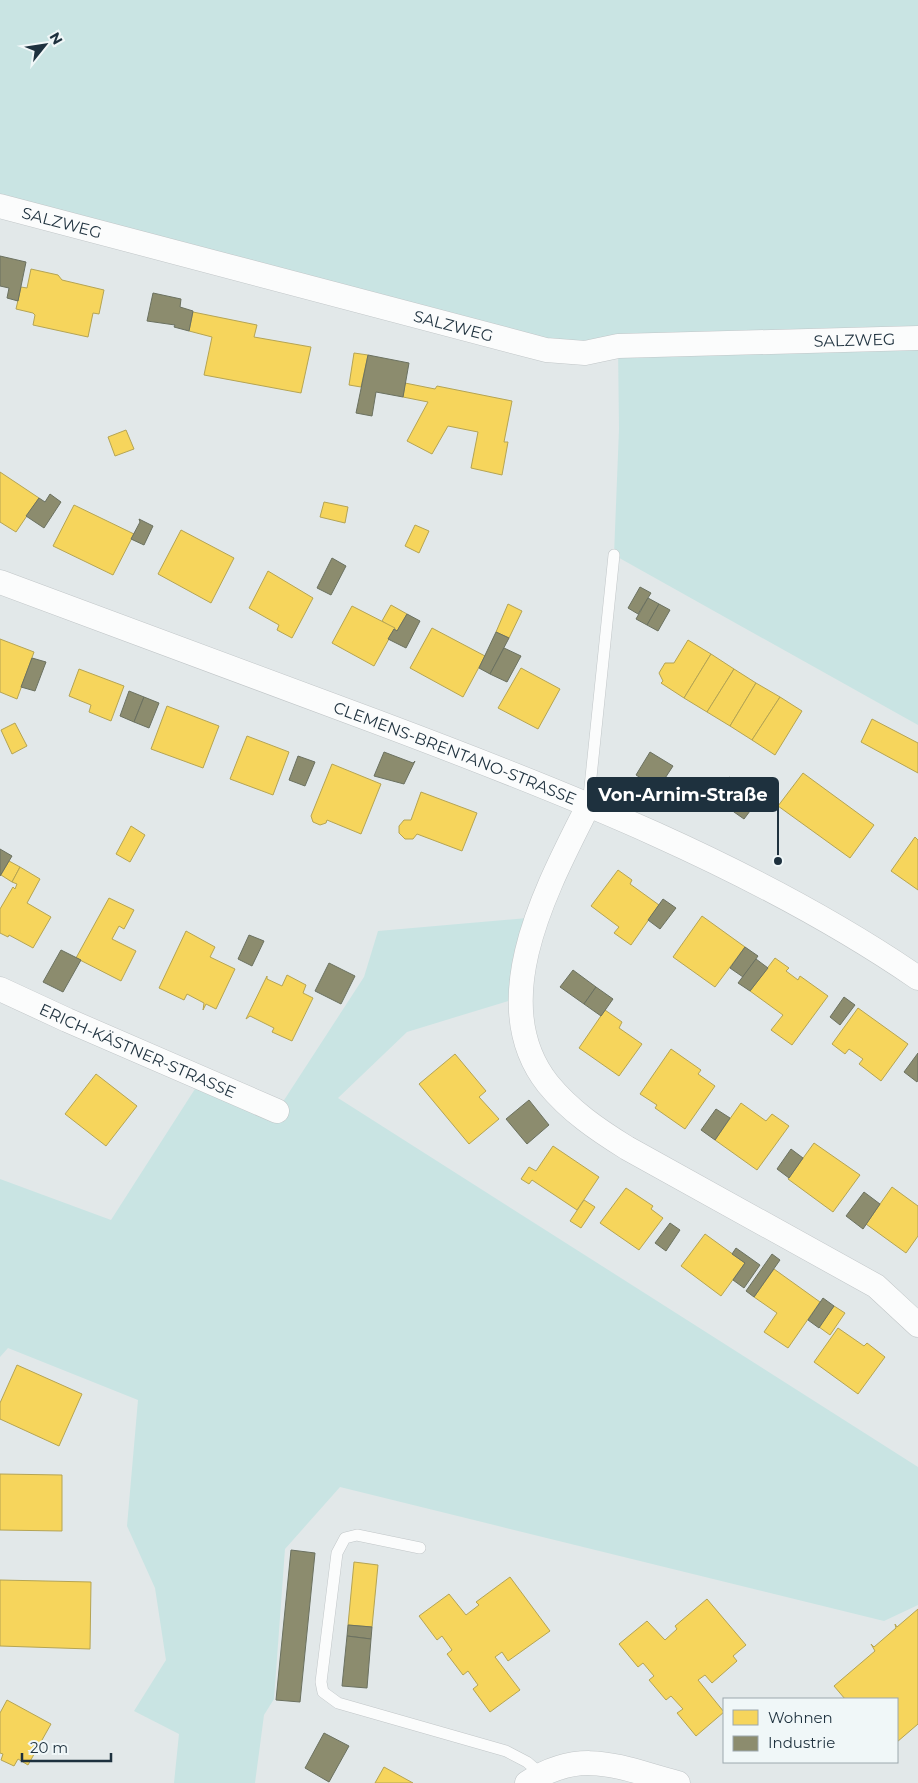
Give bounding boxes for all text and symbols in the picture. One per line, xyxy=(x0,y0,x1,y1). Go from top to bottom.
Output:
north arrow xyxy=(20,20,70,70)
text: N xyxy=(46,29,67,48)
street label: SALZWEG xyxy=(20,203,104,242)
street label: SALZWEG xyxy=(411,306,495,346)
street label: SALZWEG xyxy=(813,330,896,351)
street label: CLEMENS-BRENTANO-STRASSE xyxy=(331,698,579,809)
callout: Von-Arnim-Straße xyxy=(588,778,778,811)
text: Von-Arnim-Straße xyxy=(597,784,768,806)
street label: ERICH-KÄSTNER-STRASSE xyxy=(36,1000,239,1102)
legend xyxy=(723,1698,898,1763)
text: Wohnen xyxy=(768,1708,833,1727)
scale bar xyxy=(22,1730,111,1762)
text: Industrie xyxy=(768,1733,835,1752)
text: 20 m xyxy=(30,1738,68,1757)

